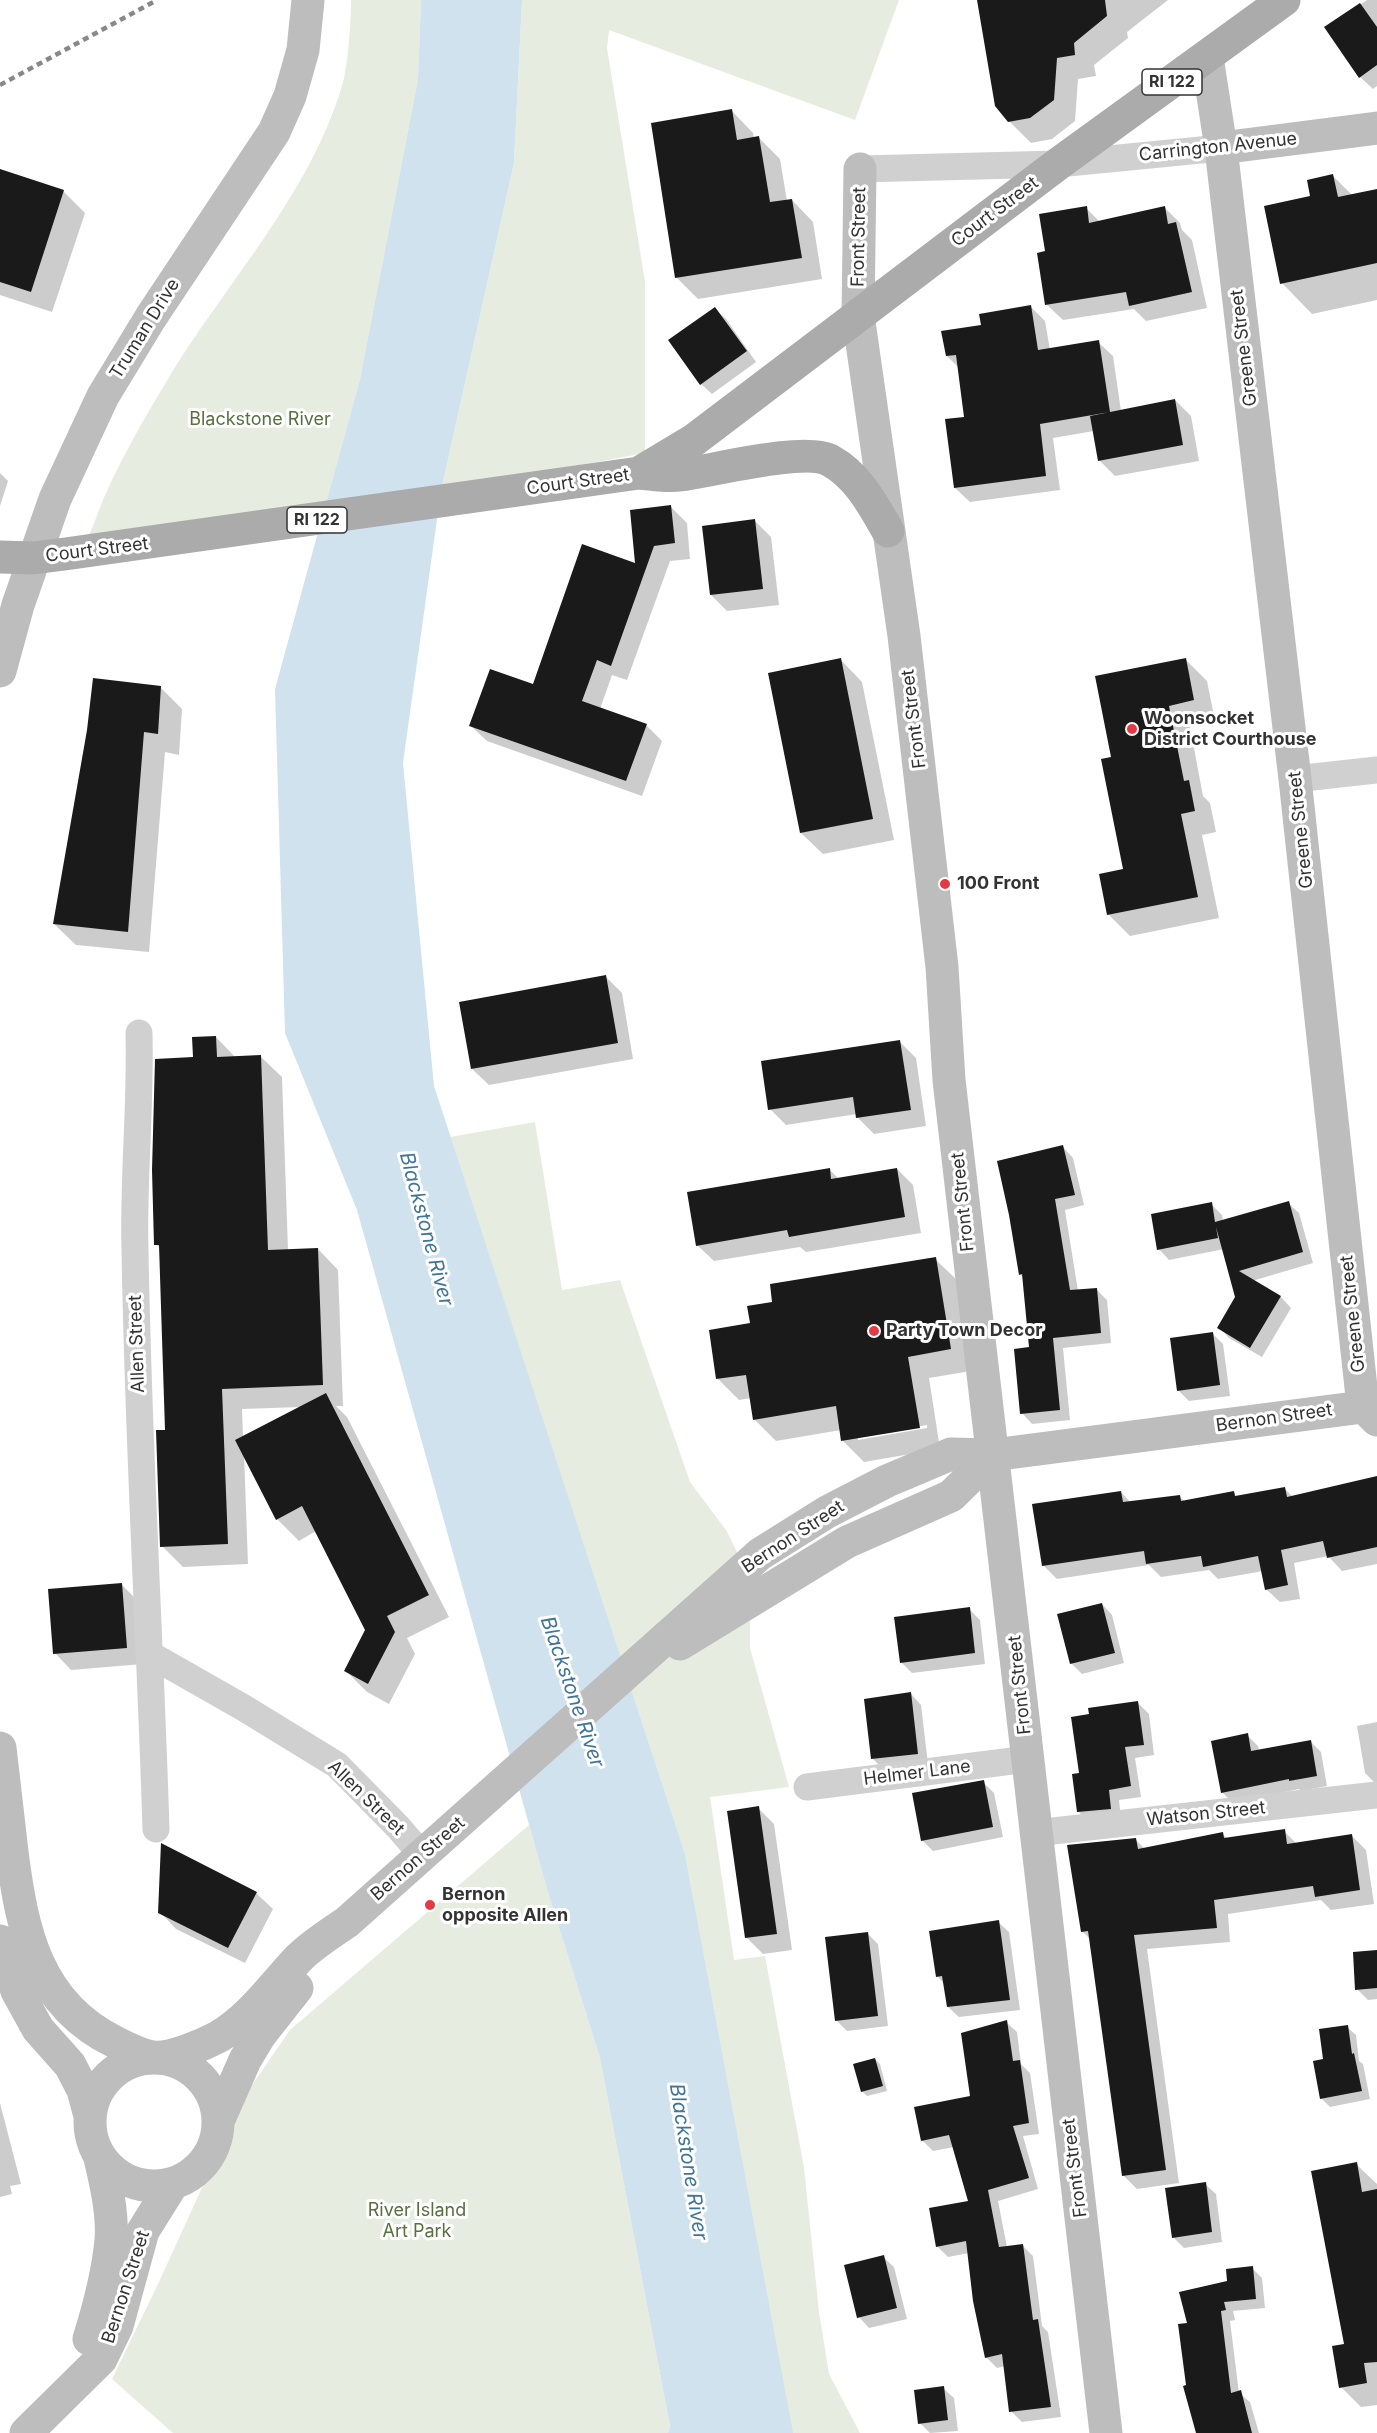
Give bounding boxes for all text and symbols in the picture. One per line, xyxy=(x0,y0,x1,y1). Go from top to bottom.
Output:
road number: RI 122 xyxy=(1142,69,1202,95)
street label: Carrington Avenue xyxy=(1138,128,1298,166)
street label: Court Street xyxy=(947,172,1043,252)
street label: Front Street xyxy=(847,187,871,287)
street label: Truman Drive xyxy=(106,275,184,383)
street label: Greene Street xyxy=(1226,288,1262,408)
park label: Blackstone River xyxy=(189,409,331,431)
street label: Court Street xyxy=(525,464,631,500)
road number: RI 122 xyxy=(287,507,347,533)
street label: Court Street xyxy=(44,533,150,567)
street label: Front Street xyxy=(897,668,931,770)
place label: Woonsocket District Courthouse xyxy=(1144,708,1316,750)
marker: Woonsocket District Courthouse xyxy=(1125,722,1139,736)
street label: Greene Street xyxy=(1284,770,1318,890)
place label: 100 Front xyxy=(957,873,1039,895)
marker: 100 Front xyxy=(938,877,952,891)
water label: Blackstone River xyxy=(394,1150,458,1308)
street label: Front Street xyxy=(947,1151,979,1253)
street label: Greene Street xyxy=(1336,1254,1370,1374)
street label: Allen Street xyxy=(124,1295,150,1393)
place label: Party Town Decor xyxy=(886,1320,1043,1342)
marker: Party Town Decor xyxy=(867,1324,881,1338)
street label: Bernon Street xyxy=(1214,1399,1334,1437)
street label: Bernon Street xyxy=(738,1496,848,1578)
water label: Blackstone River xyxy=(535,1613,609,1771)
street label: Front Street xyxy=(1004,1634,1036,1736)
street label: Allen Street xyxy=(323,1756,409,1840)
street label: Helmer Lane xyxy=(862,1756,972,1790)
street label: Watson Street xyxy=(1145,1797,1267,1831)
street label: Bernon Street xyxy=(367,1812,469,1906)
place label: Bernon opposite Allen xyxy=(442,1884,568,1926)
marker: Bernon opposite Allen xyxy=(423,1898,437,1912)
water label: Blackstone River xyxy=(664,2082,712,2242)
street label: Front Street xyxy=(1058,2117,1092,2219)
park label: River Island Art Park xyxy=(368,2200,466,2242)
street label: Bernon Street xyxy=(98,2228,154,2346)

